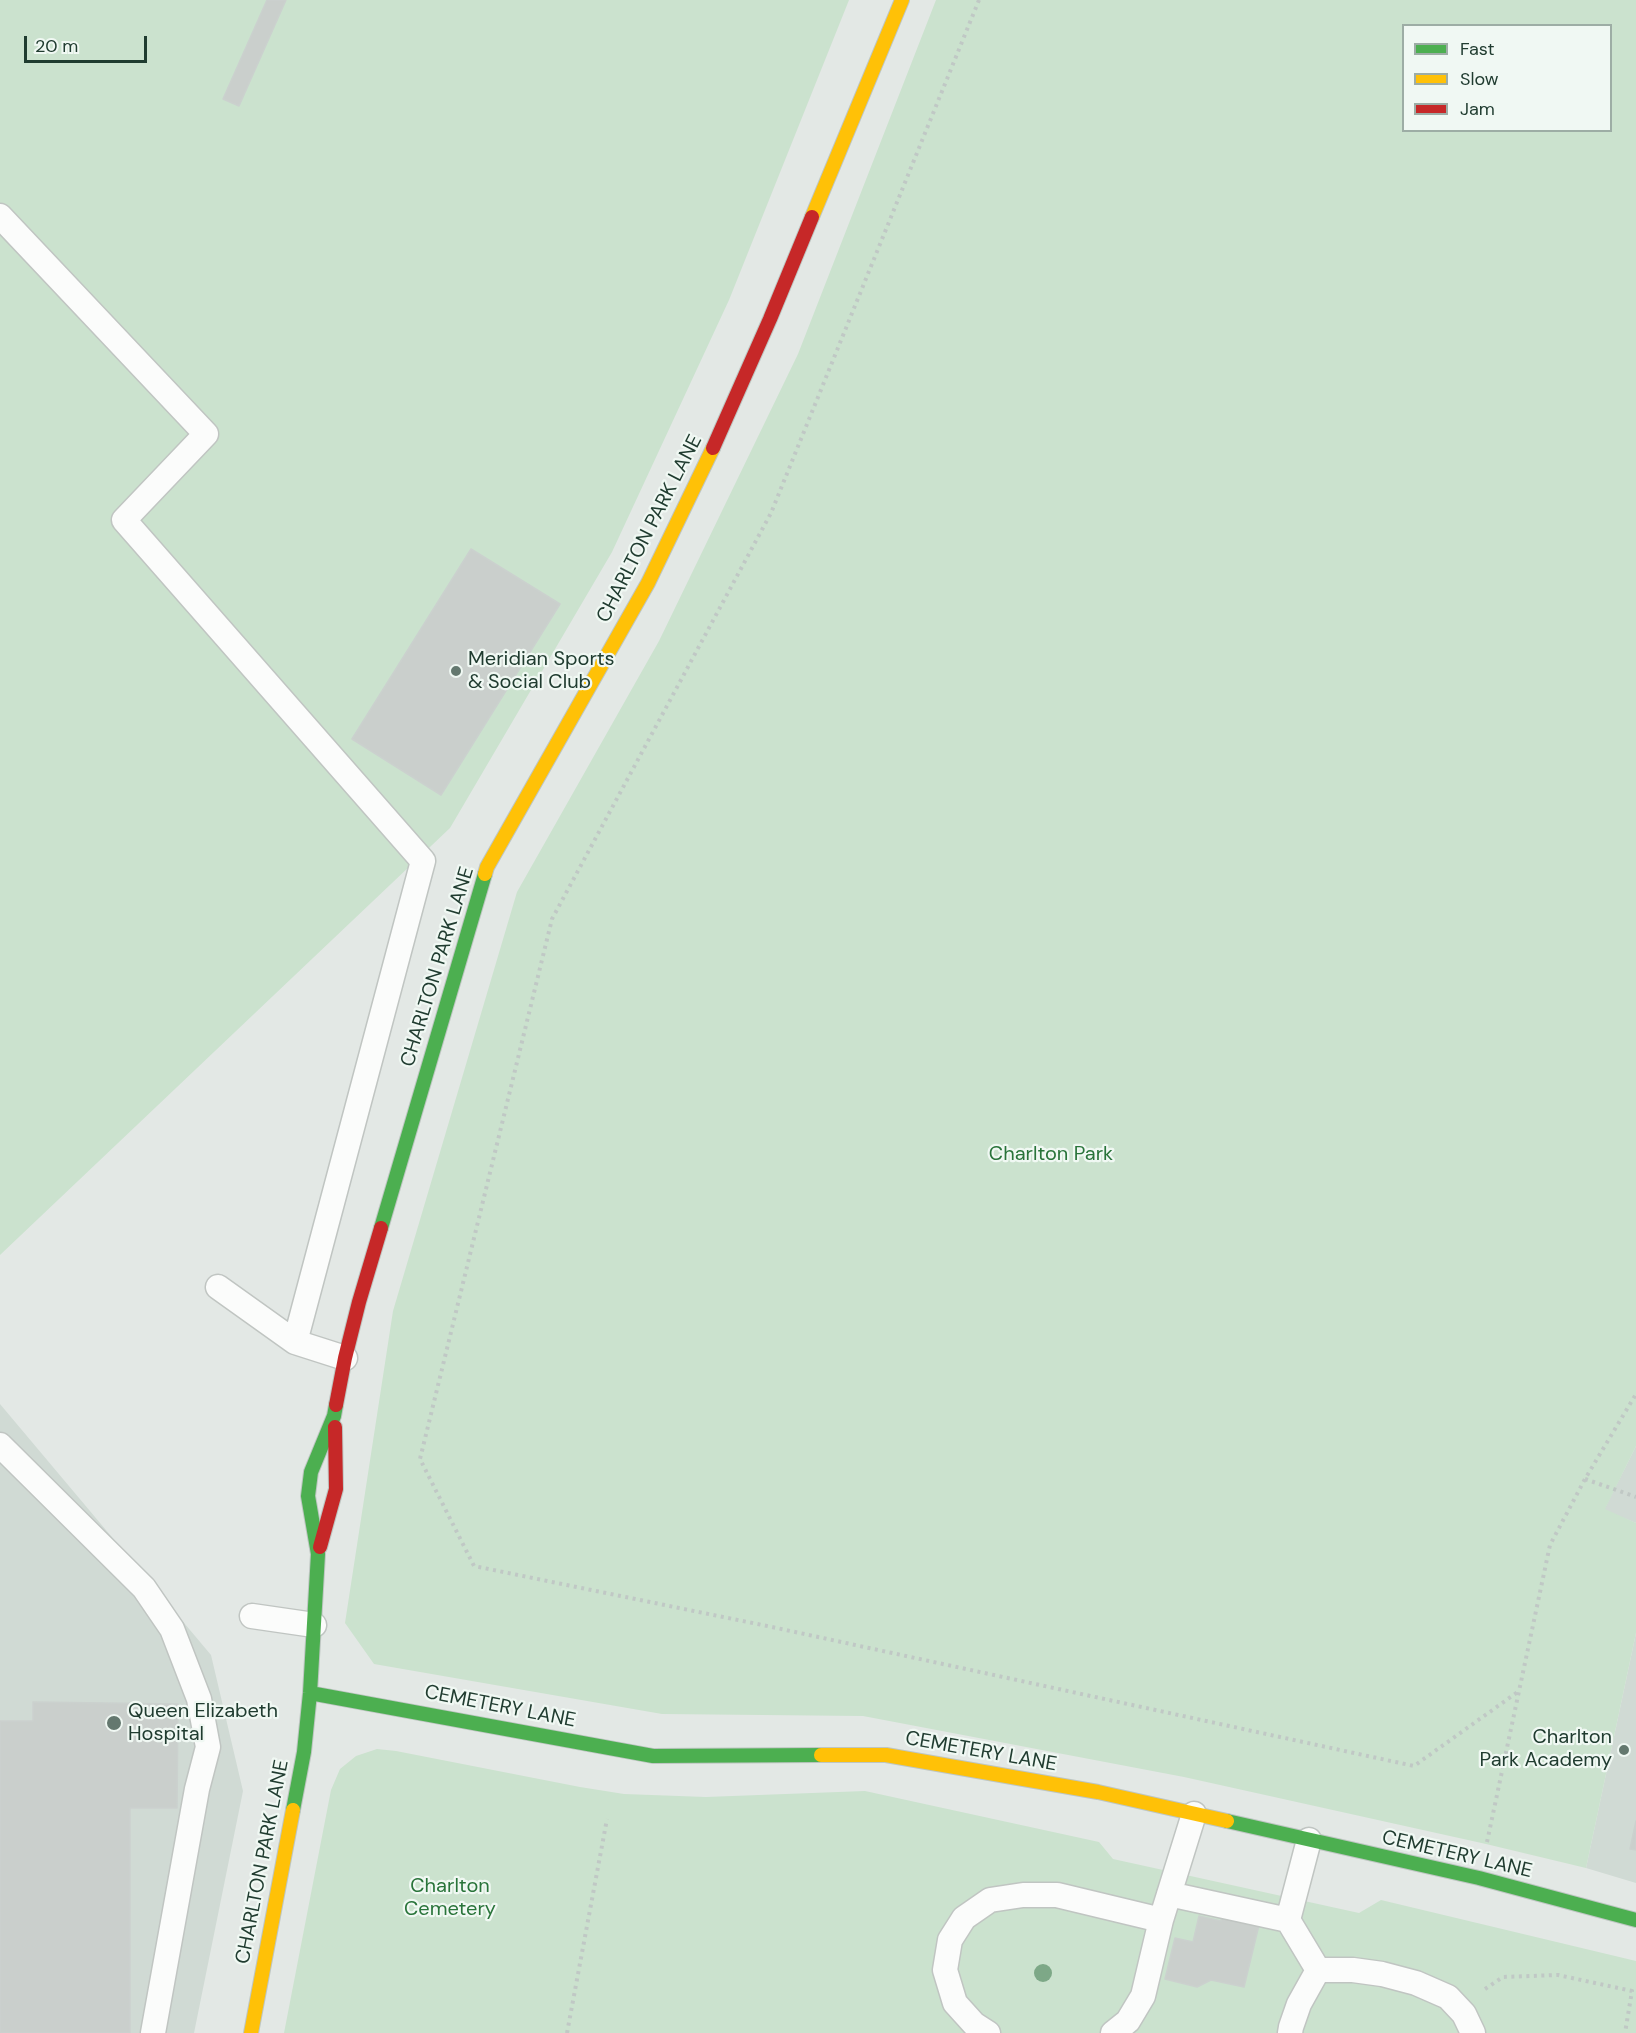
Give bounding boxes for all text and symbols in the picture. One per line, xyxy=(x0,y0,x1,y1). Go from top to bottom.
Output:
scale bar xyxy=(27,24,150,62)
legend xyxy=(1402,24,1612,132)
text: 20 m xyxy=(35,34,78,58)
text: Fast xyxy=(1460,37,1495,61)
text: Slow xyxy=(1460,67,1499,91)
text: Jam xyxy=(1460,97,1495,121)
street label: CHARLTON PARK LANE xyxy=(592,431,708,627)
place label: Meridian Sports & Social Club xyxy=(468,648,615,695)
marker: Meridian Sports & Social Club xyxy=(449,664,463,678)
street label: CHARLTON PARK LANE xyxy=(396,864,480,1070)
park label: Charlton Park xyxy=(989,1143,1113,1167)
street label: CEMETERY LANE xyxy=(422,1681,578,1733)
place label: Queen Elizabeth Hospital xyxy=(128,1700,278,1747)
marker: Queen Elizabeth Hospital xyxy=(105,1714,123,1732)
place label: Charlton Park Academy xyxy=(1480,1726,1612,1773)
street label: CEMETERY LANE xyxy=(903,1727,1059,1777)
marker: Charlton Park Academy xyxy=(1617,1743,1631,1757)
street label: CHARLTON PARK LANE xyxy=(231,1758,295,1966)
street label: CEMETERY LANE xyxy=(1380,1826,1534,1884)
park label: Charlton Cemetery xyxy=(404,1875,496,1922)

